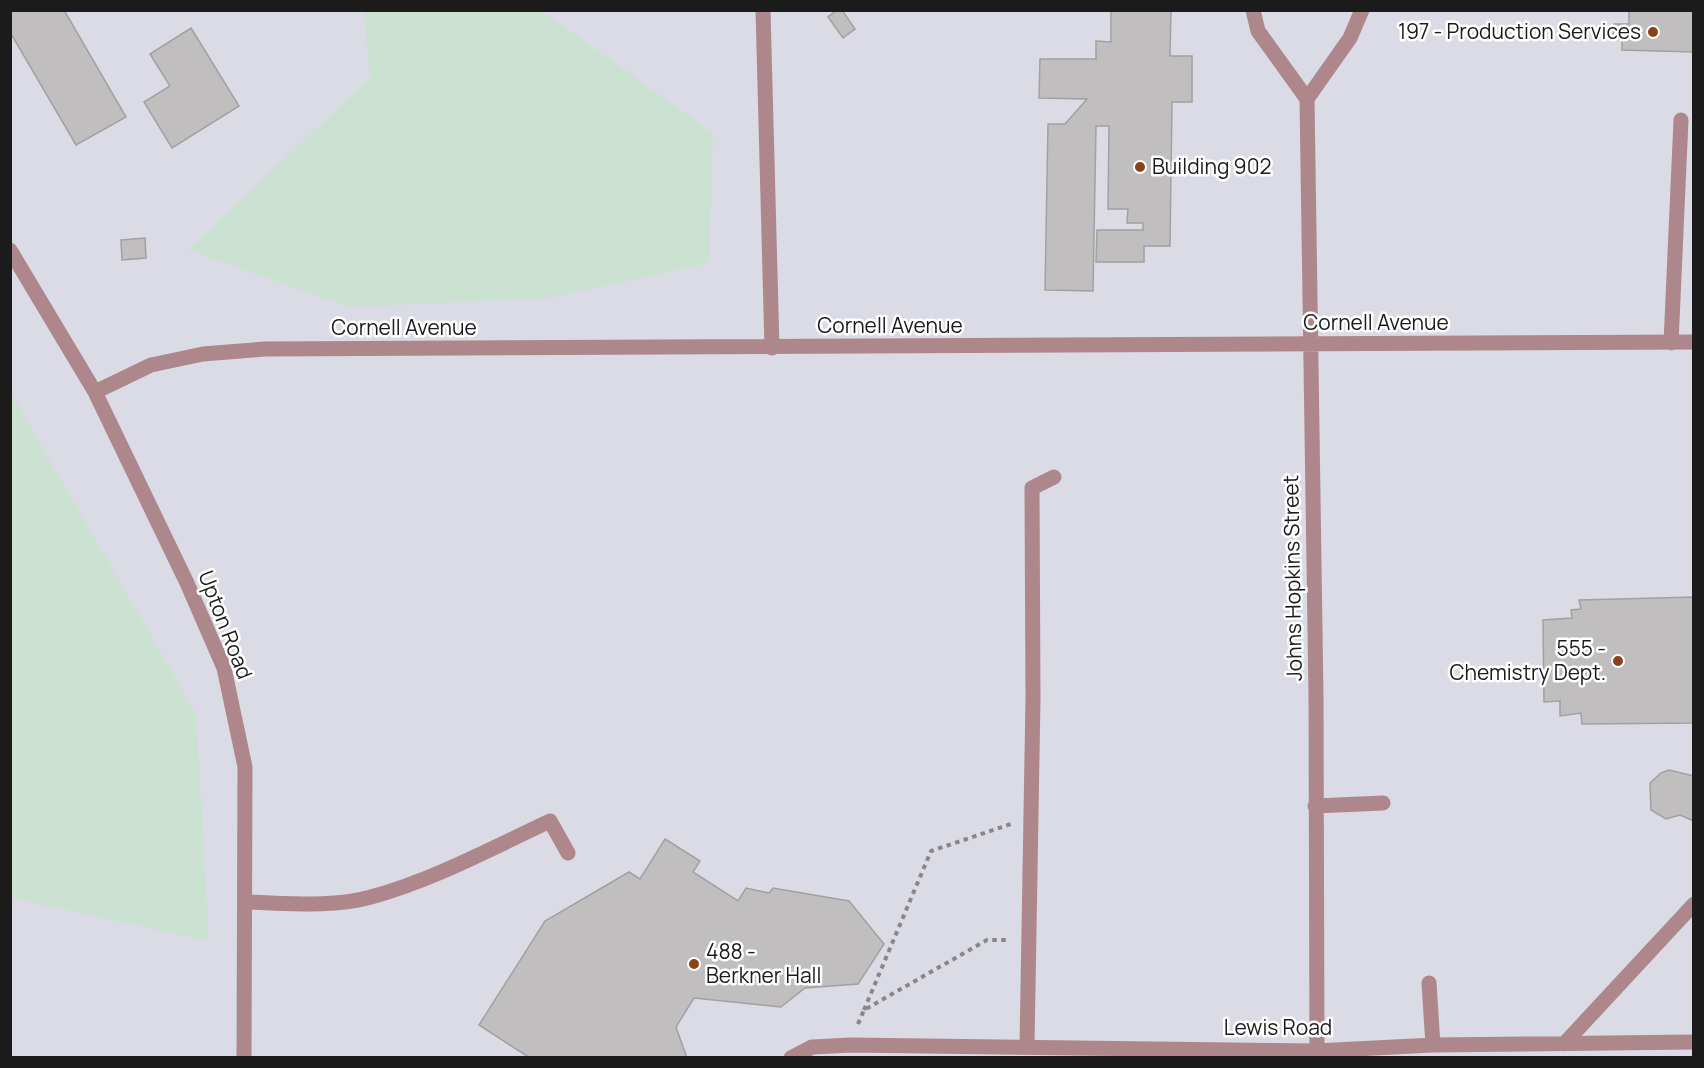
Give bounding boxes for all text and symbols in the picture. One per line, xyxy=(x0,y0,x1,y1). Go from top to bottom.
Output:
place label: 197 - Production Services xyxy=(1398,17,1641,45)
marker: 197 - Production Services xyxy=(1646,25,1660,39)
place label: Building 902 xyxy=(1152,152,1271,180)
marker: Building 902 xyxy=(1133,160,1147,174)
street label: Cornell Avenue xyxy=(1303,308,1449,336)
street label: Cornell Avenue xyxy=(817,311,963,339)
street label: Cornell Avenue xyxy=(331,313,477,341)
street label: Johns Hopkins Street xyxy=(1276,475,1308,681)
street label: Upton Road xyxy=(192,566,259,683)
place label: 555 - Chemistry Dept. xyxy=(1449,634,1606,686)
marker: 555 - Chemistry Dept. xyxy=(1611,654,1625,668)
place label: 488 - Berkner Hall xyxy=(706,937,821,989)
marker: 488 - Berkner Hall xyxy=(687,957,701,971)
street label: Lewis Road xyxy=(1224,1013,1332,1041)

